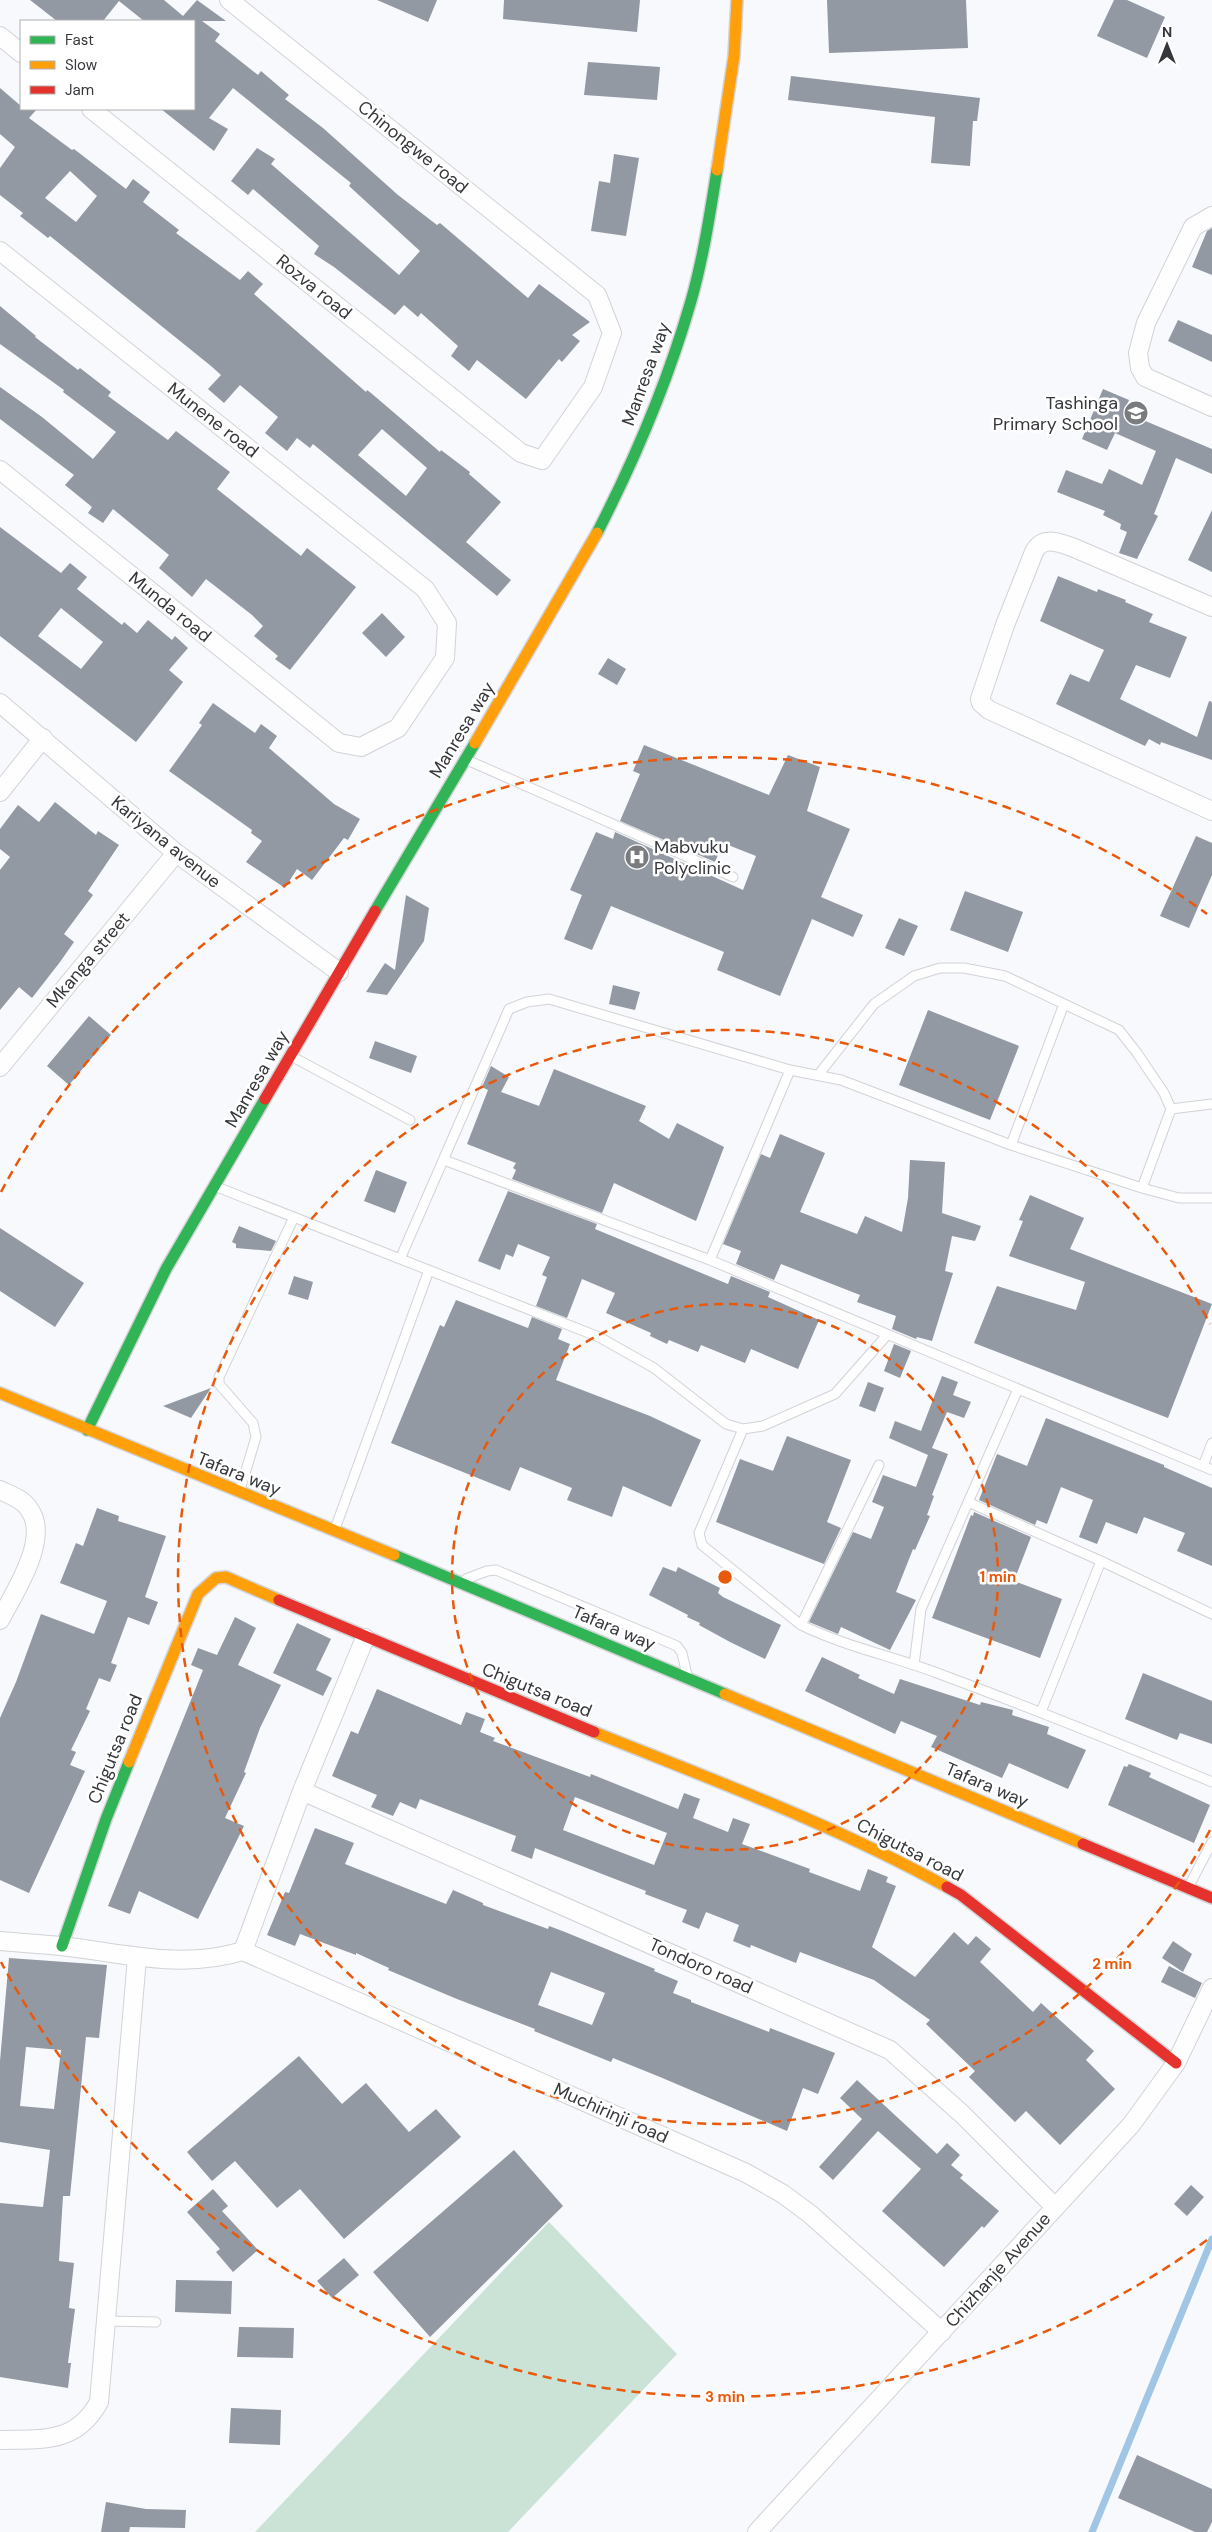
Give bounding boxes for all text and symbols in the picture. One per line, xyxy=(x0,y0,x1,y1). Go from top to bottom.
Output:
legend xyxy=(20,20,195,110)
north arrow xyxy=(1142,20,1192,70)
text: N xyxy=(1162,23,1172,41)
text: Fast xyxy=(65,30,94,50)
text: Slow xyxy=(65,55,98,75)
text: Jam xyxy=(65,80,94,100)
street label: Chinongwe road xyxy=(353,95,473,199)
street label: Rozva road xyxy=(271,249,357,325)
street label: Manresa way xyxy=(616,319,676,429)
street label: Munene road xyxy=(162,377,264,463)
place label: Tashinga Primary School xyxy=(993,391,1118,436)
school or university icon: Tashinga Primary School xyxy=(1123,400,1149,426)
street label: Munda road xyxy=(124,566,216,648)
street label: Manresa way xyxy=(424,677,500,783)
street label: Kariyana avenue xyxy=(106,790,226,894)
place label: Mabvuku Polyclinic xyxy=(654,835,731,880)
hospital icon: Mabvuku Polyclinic xyxy=(624,844,650,870)
street label: Mkanga street xyxy=(41,907,135,1013)
street label: Manresa way xyxy=(220,1026,294,1132)
street label: Tafara way xyxy=(194,1446,284,1502)
text: 1 min xyxy=(980,1567,1016,1587)
centre of rings xyxy=(716,1568,734,1586)
street label: Tafara way xyxy=(569,1600,659,1656)
street label: Chigutsa road xyxy=(478,1657,596,1723)
street label: Chigutsa road xyxy=(82,1690,148,1808)
street label: Tafara way xyxy=(942,1757,1032,1813)
street label: Chigutsa road xyxy=(853,1813,967,1887)
street label: Tondoro road xyxy=(645,1932,757,2000)
text: 2 min xyxy=(1092,1954,1132,1974)
street label: Muchirinji road xyxy=(550,2077,672,2149)
street label: Chizhanje Avenue xyxy=(940,2207,1056,2333)
text: 3 min xyxy=(705,2387,745,2407)

